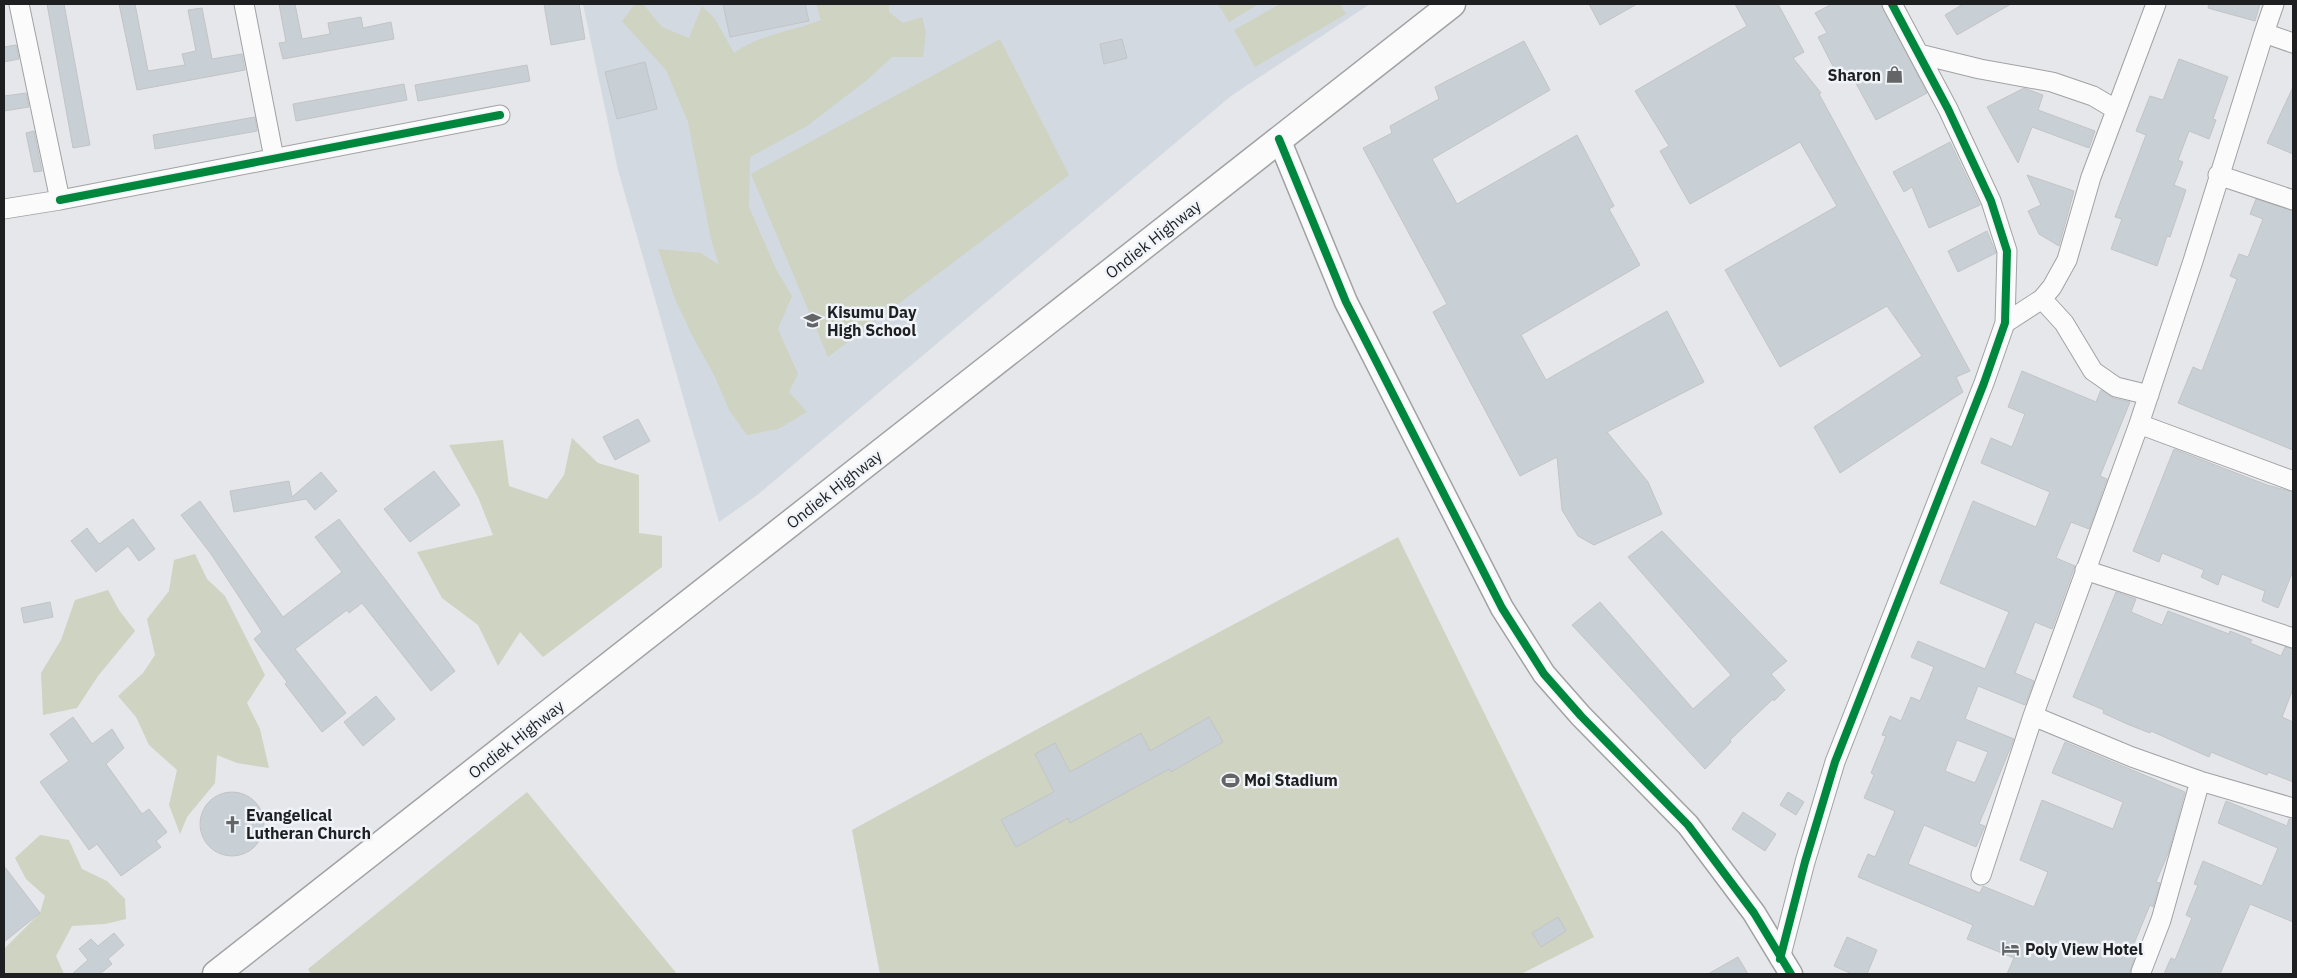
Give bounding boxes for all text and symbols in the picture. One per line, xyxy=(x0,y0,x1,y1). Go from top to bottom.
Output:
place label: Sharon xyxy=(1827,65,1881,85)
shop icon: Sharon xyxy=(1885,65,1905,85)
street label: Ondiek Highway xyxy=(1101,195,1205,283)
place label: Kisumu Day High School xyxy=(827,302,917,340)
school or university icon: Kisumu Day High School xyxy=(803,311,823,331)
street label: Ondiek Highway xyxy=(782,445,886,533)
street label: Ondiek Highway xyxy=(464,695,568,783)
sports icon: Moi Stadium xyxy=(1220,770,1240,790)
place label: Moi Stadium xyxy=(1244,770,1338,790)
place label: Evangelical Lutheran Church xyxy=(246,805,371,843)
church icon: Evangelical Lutheran Church xyxy=(222,814,242,834)
hotel icon: Poly View Hotel xyxy=(2001,939,2021,959)
place label: Poly View Hotel xyxy=(2025,939,2143,959)

